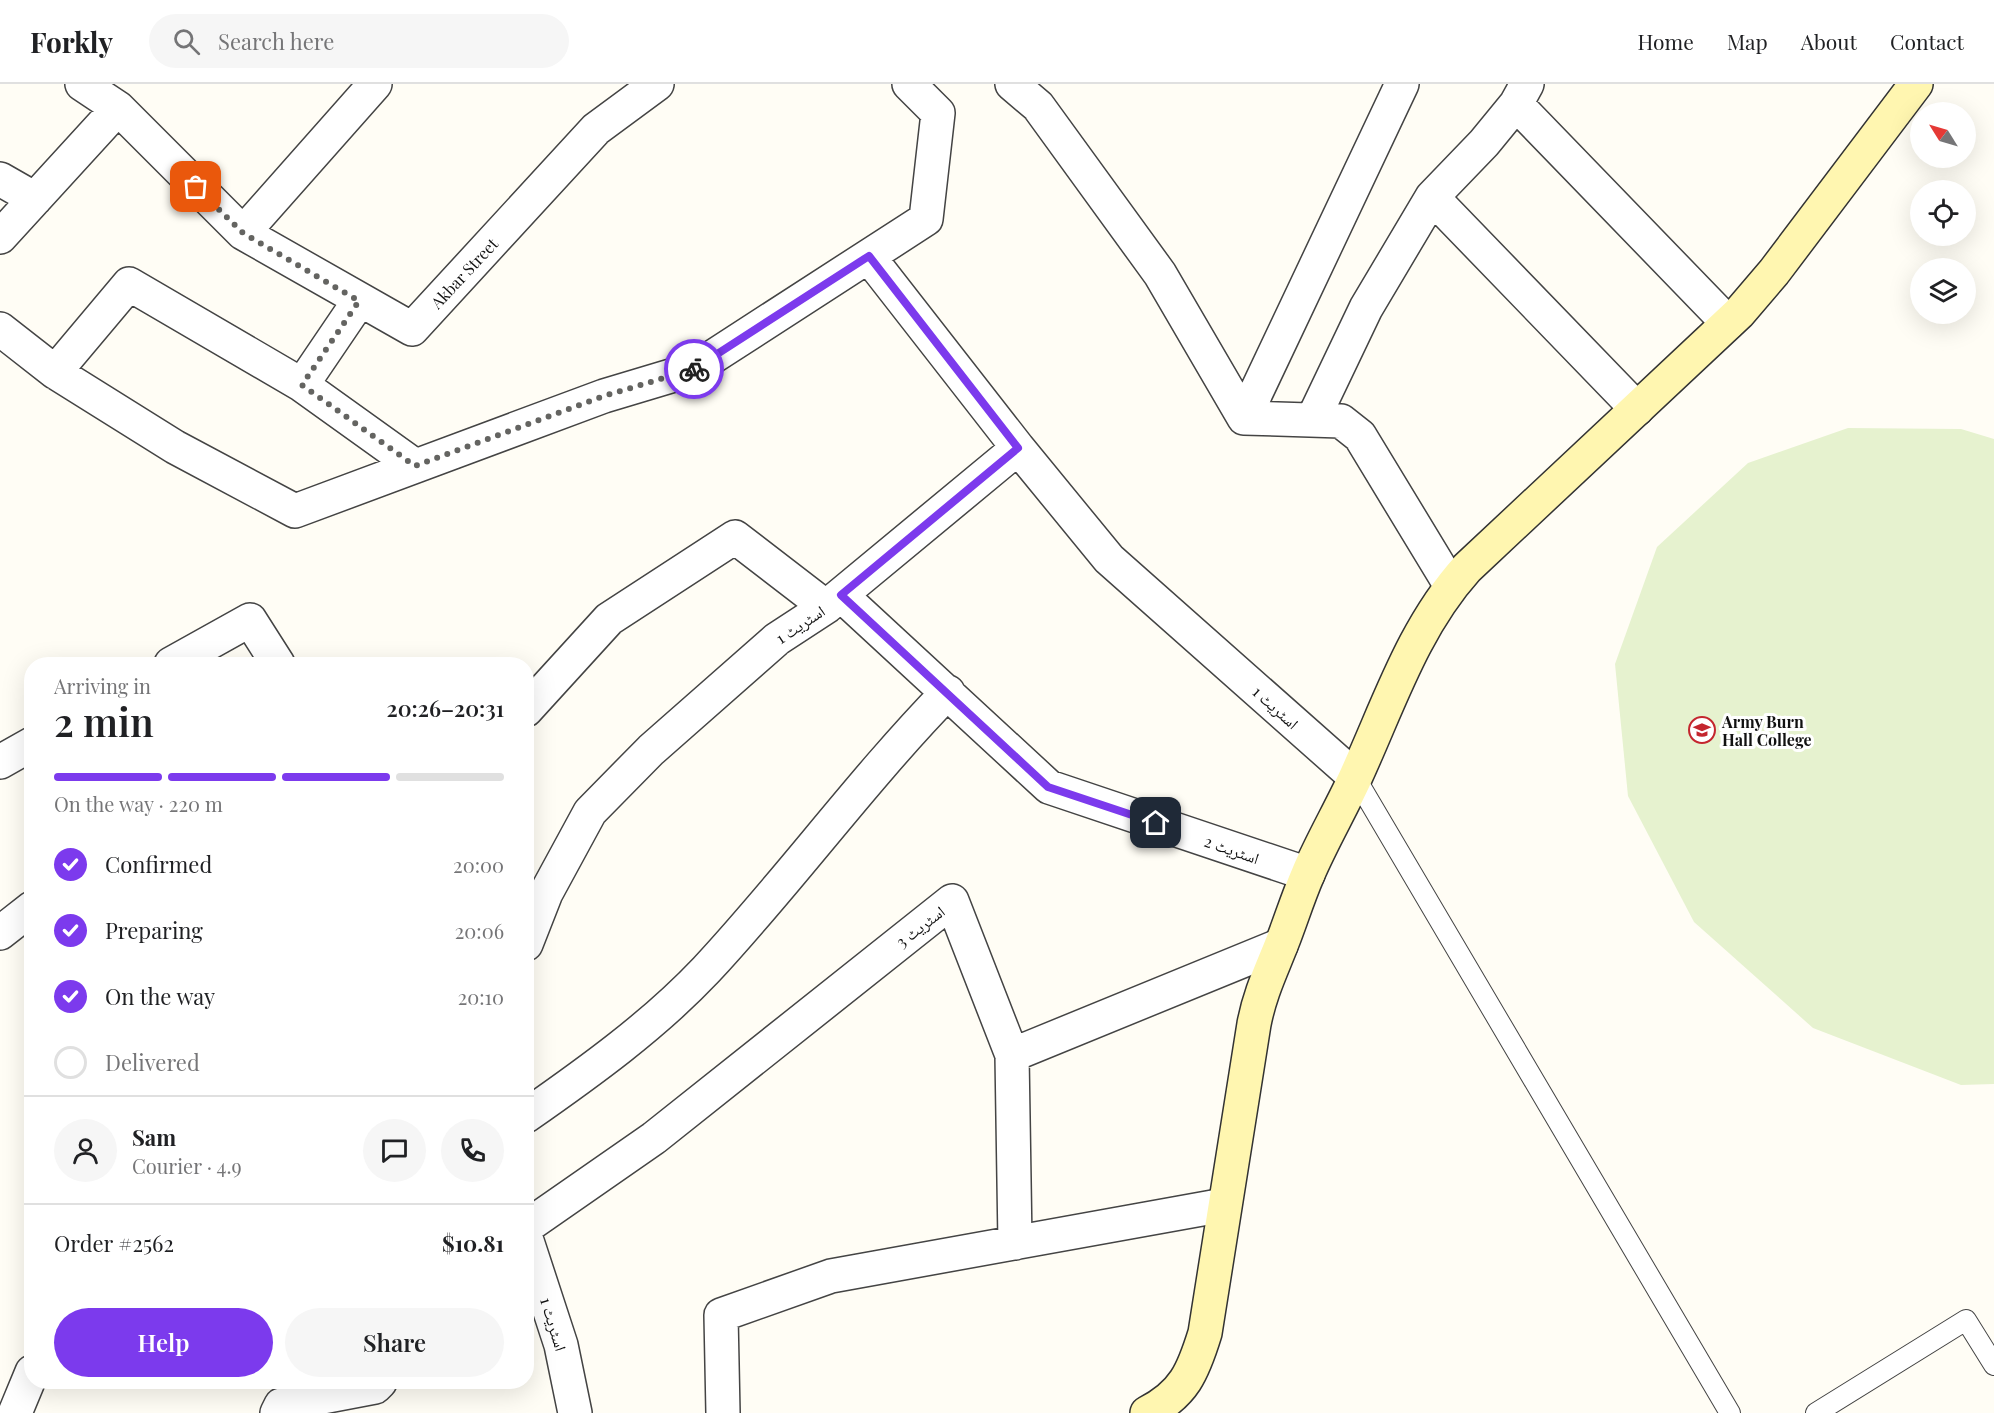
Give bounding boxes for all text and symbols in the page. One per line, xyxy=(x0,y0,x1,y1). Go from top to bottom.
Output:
search box xyxy=(149,14,569,68)
text: Forkly xyxy=(30,23,113,60)
icon: search xyxy=(170,25,203,58)
text: Search here xyxy=(218,26,334,56)
text: Home xyxy=(1638,27,1694,55)
text: Map xyxy=(1727,27,1768,55)
text: About xyxy=(1801,27,1857,55)
text: Contact xyxy=(1890,27,1964,55)
north arrow xyxy=(1910,102,1976,168)
map controls xyxy=(1910,102,1976,324)
pin xyxy=(170,161,221,212)
icon: bag xyxy=(179,170,212,203)
button: locate xyxy=(1910,180,1976,246)
street label: Akbar Street xyxy=(425,233,502,313)
button: layers xyxy=(1910,258,1976,324)
courier xyxy=(664,339,724,399)
icon: bike xyxy=(678,353,711,386)
street label: اسٹریٹ 1 xyxy=(771,600,829,648)
text: Arriving in xyxy=(54,672,151,699)
street label: اسٹریٹ 1 xyxy=(1249,681,1303,733)
text: 20:26–20:31 xyxy=(387,693,504,723)
text: 2 min xyxy=(54,695,154,747)
place label: Army Burn Hall College xyxy=(1721,711,1812,750)
school or university icon: Army Burn Hall College xyxy=(1687,715,1717,745)
text: On the way · 220 m xyxy=(54,790,223,817)
pin xyxy=(1130,797,1181,848)
icon: home xyxy=(1139,806,1172,839)
street label: اسٹریٹ 2 xyxy=(1202,830,1262,868)
icon: check xyxy=(54,848,87,881)
text: Confirmed xyxy=(105,849,212,879)
text: 20:00 xyxy=(453,851,504,878)
street label: اسٹریٹ 3 xyxy=(891,900,949,952)
icon: check xyxy=(54,914,87,947)
text: Preparing xyxy=(105,915,203,945)
text: 20:06 xyxy=(455,917,504,944)
icon: check xyxy=(54,980,87,1013)
text: On the way xyxy=(105,981,215,1011)
text: 20:10 xyxy=(458,983,504,1010)
text: Delivered xyxy=(105,1047,200,1077)
button: person xyxy=(54,1119,117,1182)
button: chat xyxy=(363,1119,426,1182)
button: phone xyxy=(441,1119,504,1182)
text: Sam xyxy=(132,1122,176,1152)
text: Courier · 4.9 xyxy=(132,1152,242,1179)
text: Order #2562 xyxy=(54,1228,174,1258)
text: $10.81 xyxy=(442,1228,504,1258)
street label: اسٹریٹ 1 xyxy=(536,1295,572,1353)
button: Help xyxy=(54,1308,273,1377)
button: Share xyxy=(285,1308,504,1377)

